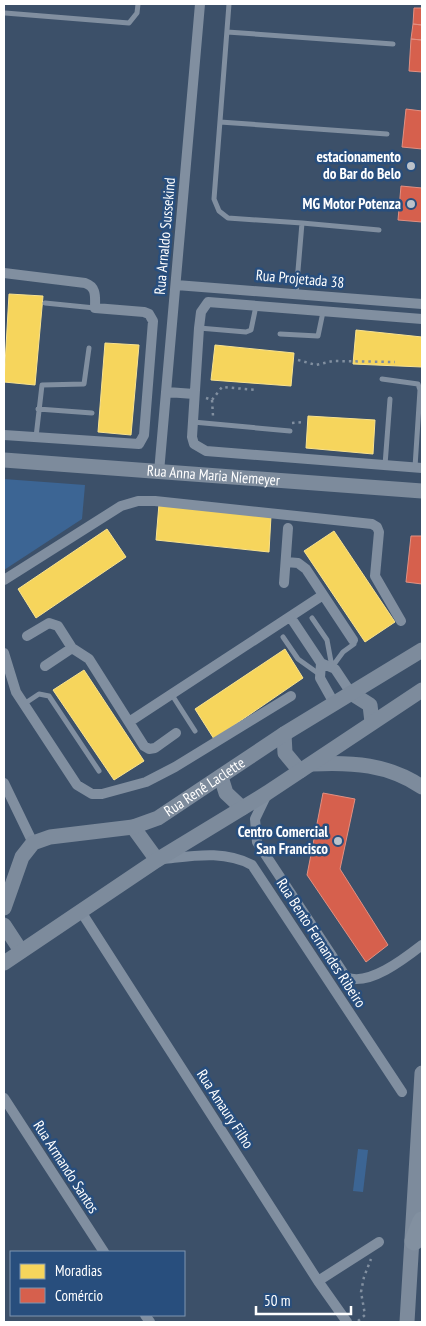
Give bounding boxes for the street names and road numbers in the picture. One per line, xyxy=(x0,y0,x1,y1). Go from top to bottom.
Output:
street label: Rua Arnaldo Sussekind xyxy=(150,177,179,295)
street label: Rua Projetada 38 xyxy=(255,265,345,292)
street label: Rua Anna Maria Niemeyer xyxy=(146,461,282,490)
street label: Rua Renê Laclette xyxy=(160,753,248,820)
street label: Rua Bento Fernandes Ribeiro xyxy=(273,875,370,1011)
street label: Rua Amaury Filho xyxy=(193,1066,258,1152)
street label: Rua Armando Santos xyxy=(29,1117,103,1217)

